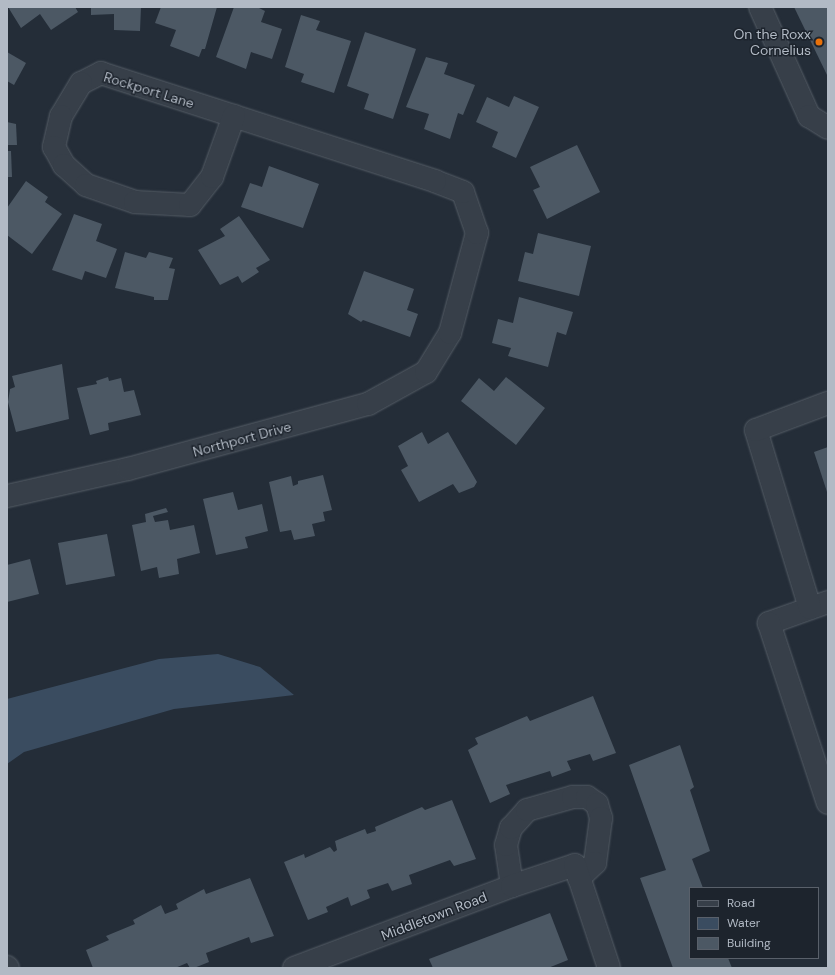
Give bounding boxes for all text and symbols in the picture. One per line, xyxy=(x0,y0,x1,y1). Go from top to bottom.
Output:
place label: On the Roxx Cornelius xyxy=(733,26,811,58)
marker: On the Roxx Cornelius xyxy=(814,37,824,47)
street label: Rockport Lane xyxy=(102,68,196,112)
street label: Northport Drive xyxy=(191,418,293,460)
legend xyxy=(689,887,819,959)
street label: Middletown Road xyxy=(379,888,489,944)
text: Road xyxy=(727,895,755,911)
text: Water xyxy=(727,915,760,931)
text: Building xyxy=(727,935,771,951)

